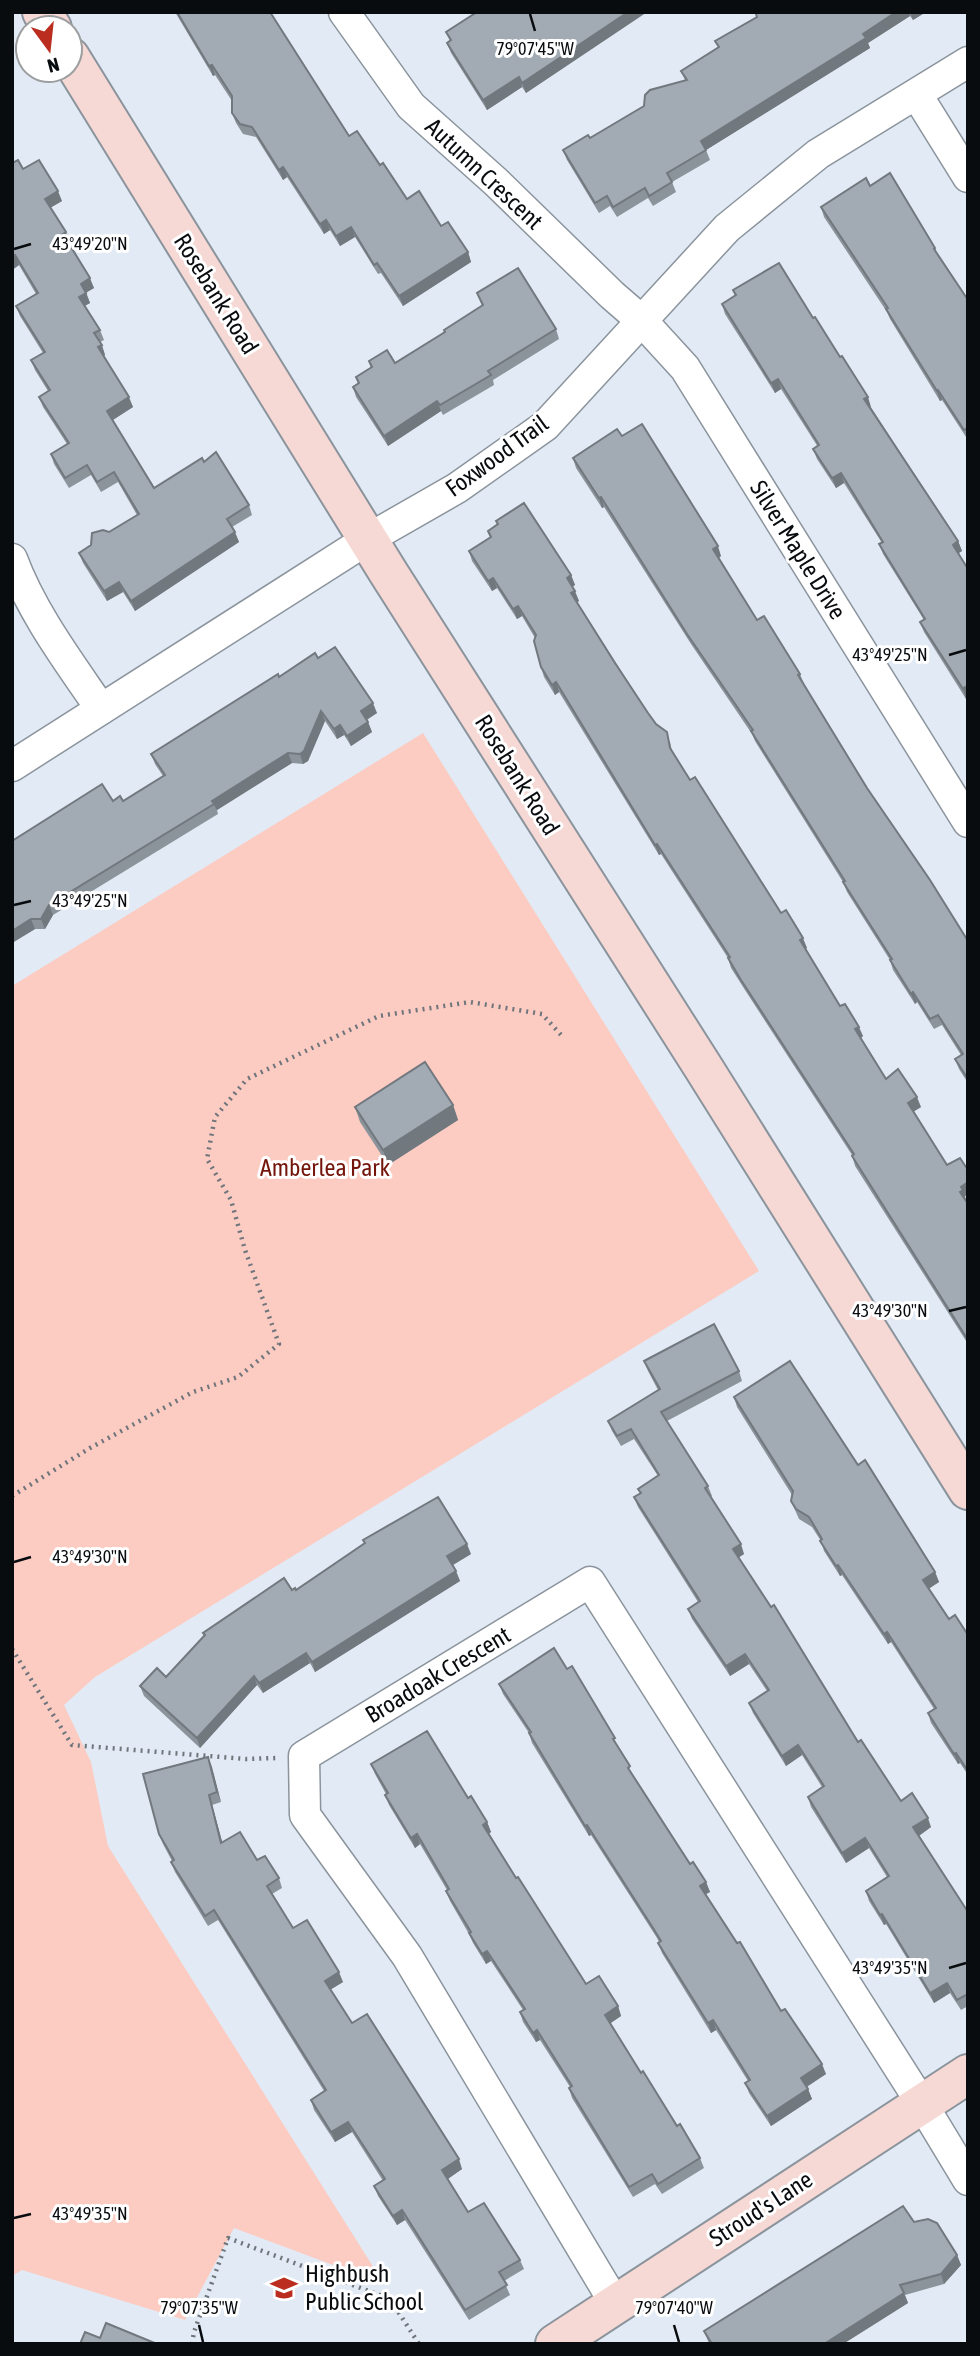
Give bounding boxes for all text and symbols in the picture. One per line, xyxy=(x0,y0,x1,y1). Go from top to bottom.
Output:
north arrow xyxy=(14,14,84,84)
text: 79°07'45"W xyxy=(496,38,574,59)
text: N xyxy=(45,53,62,77)
street label: Autumn Crescent xyxy=(420,113,548,235)
street label: Rosebank Road xyxy=(169,229,264,359)
text: 43°49'20"N xyxy=(52,233,128,254)
street label: Foxwood Trail xyxy=(440,409,554,502)
street label: Silver Maple Drive xyxy=(745,476,852,624)
text: 43°49'25"N xyxy=(852,644,928,665)
street label: Rosebank Road xyxy=(470,710,565,840)
text: 43°49'25"N xyxy=(52,890,128,911)
park label: Amberlea Park xyxy=(260,1154,390,1181)
text: 43°49'30"N xyxy=(852,1300,928,1321)
text: 43°49'30"N xyxy=(52,1546,128,1567)
street label: Broadoak Crescent xyxy=(360,1621,515,1728)
text: 43°49'35"N xyxy=(852,1957,928,1978)
street label: Stroud's Lane xyxy=(704,2165,817,2252)
text: 43°49'35"N xyxy=(52,2203,128,2224)
place label: Highbush Public School xyxy=(305,2260,424,2315)
school or university icon: Highbush Public School xyxy=(269,2273,299,2303)
text: 79°07'35"W xyxy=(160,2297,238,2318)
text: 79°07'40"W xyxy=(635,2297,713,2318)

